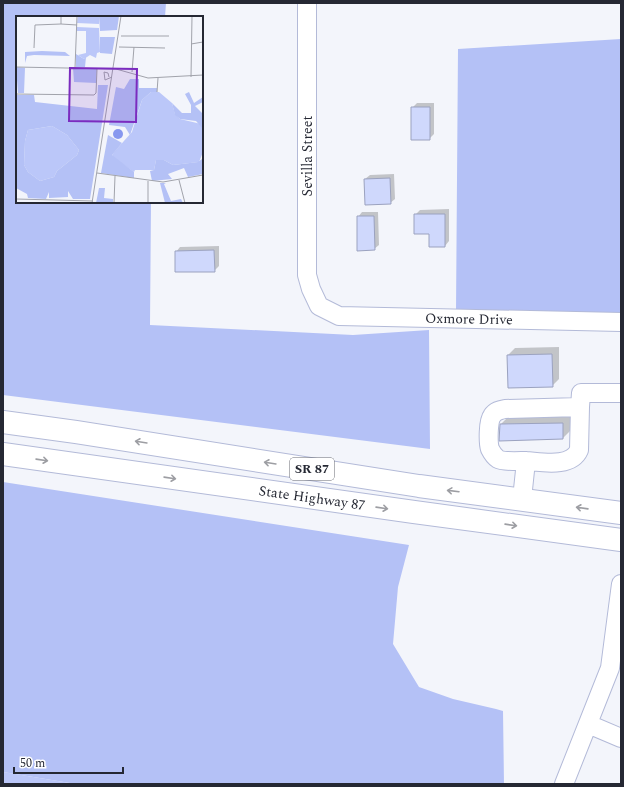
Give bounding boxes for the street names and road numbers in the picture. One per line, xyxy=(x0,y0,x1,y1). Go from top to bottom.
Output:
street label: Sevilla Street xyxy=(297,116,318,196)
street label: Oxmore Drive xyxy=(425,308,513,330)
road number: SR 87 xyxy=(290,458,334,480)
street label: State Highway 87 xyxy=(257,480,367,516)

